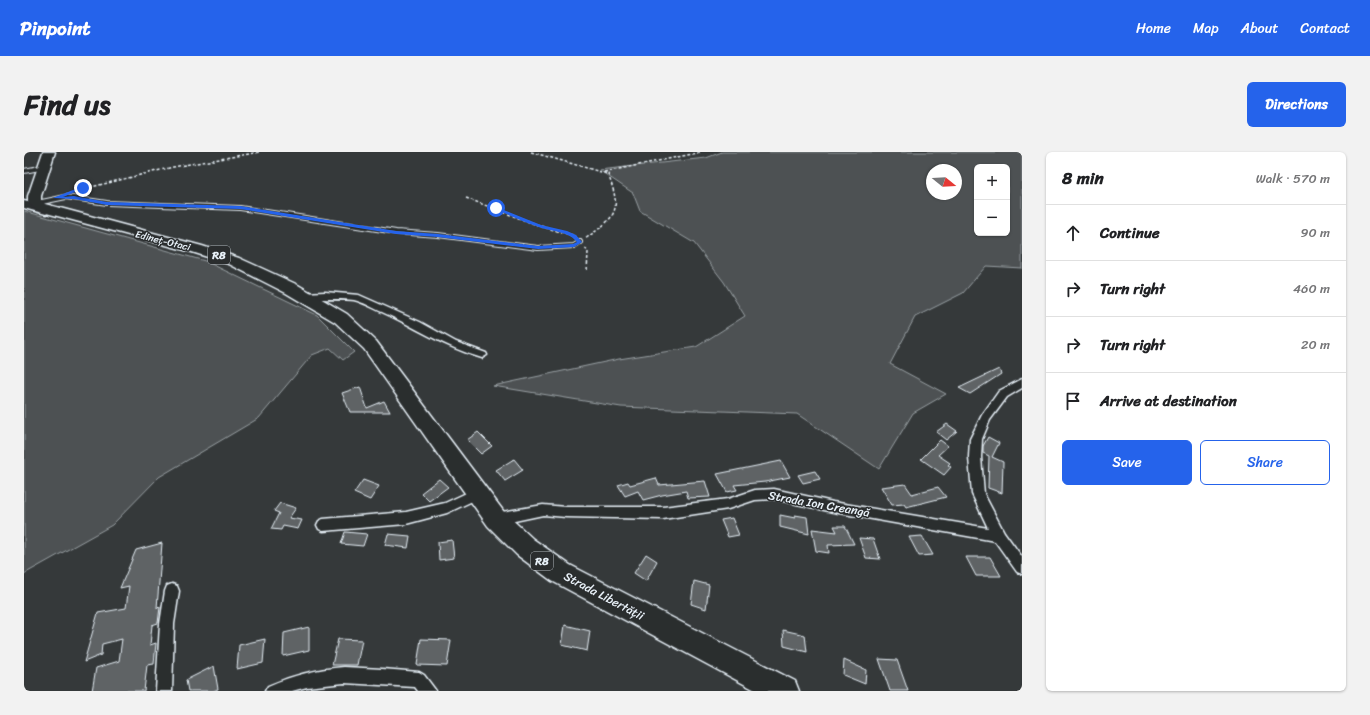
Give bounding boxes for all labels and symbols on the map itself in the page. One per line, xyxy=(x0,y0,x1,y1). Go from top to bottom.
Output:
north arrow xyxy=(926,164,962,200)
route end xyxy=(74,179,92,197)
route start xyxy=(487,199,505,217)
street label: Edineț-Otaci xyxy=(133,225,193,257)
road number: R8 xyxy=(208,246,230,264)
street label: Strada Ion Creangă xyxy=(767,484,872,524)
road number: R8 xyxy=(531,552,553,570)
street label: Strada Libertății xyxy=(560,566,649,627)

